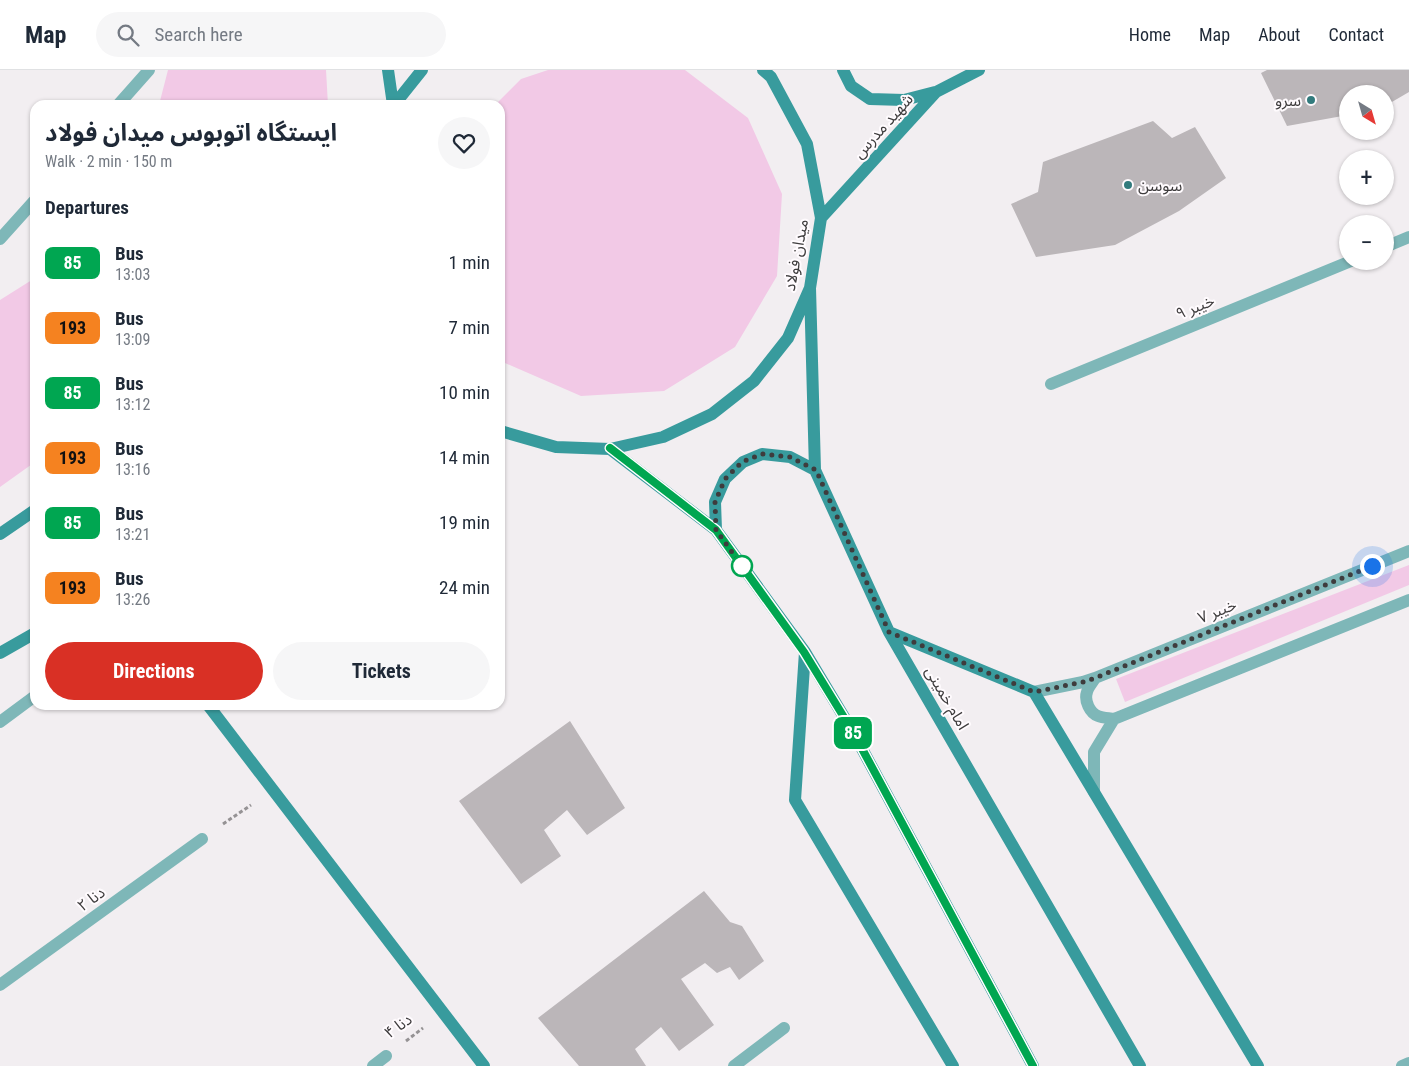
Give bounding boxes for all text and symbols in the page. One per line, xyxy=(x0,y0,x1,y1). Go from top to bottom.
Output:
search box xyxy=(96,12,446,57)
text: Map xyxy=(25,21,66,49)
icon: search xyxy=(114,21,142,49)
text: Search here xyxy=(154,23,243,46)
text: Home xyxy=(1129,24,1171,45)
text: Map xyxy=(1199,24,1230,45)
text: About xyxy=(1258,24,1300,45)
text: Contact xyxy=(1328,24,1384,45)
north arrow xyxy=(1339,85,1394,140)
map controls xyxy=(1339,85,1394,270)
street label: شهید مدرس xyxy=(849,90,917,162)
place label: سرو xyxy=(1275,91,1301,110)
marker: سرو xyxy=(1305,94,1317,106)
button: heart xyxy=(438,117,490,169)
text: ایستگاه اتوبوس میدان فولاد xyxy=(45,119,337,147)
button: + xyxy=(1339,150,1394,205)
text: Walk · 2 min · 150 m xyxy=(45,152,172,171)
place label: سوسن xyxy=(1138,176,1182,195)
marker: سوسن xyxy=(1122,179,1134,191)
text: Departures xyxy=(45,196,129,219)
button: − xyxy=(1339,215,1394,270)
street label: میدان فولاد xyxy=(780,217,812,293)
text: Bus xyxy=(115,242,144,265)
text: 1 min xyxy=(448,251,490,274)
text: 85 xyxy=(63,252,82,273)
text: 13:03 xyxy=(115,265,150,284)
street label: خیبر ۹ xyxy=(1173,291,1217,323)
text: Bus xyxy=(115,307,144,330)
text: 7 min xyxy=(448,316,490,339)
text: 193 xyxy=(59,317,86,338)
text: 13:09 xyxy=(115,330,150,349)
text: Bus xyxy=(115,372,144,395)
text: 10 min xyxy=(439,381,490,404)
text: 85 xyxy=(63,382,82,403)
text: 13:12 xyxy=(115,395,150,414)
text: Bus xyxy=(115,437,144,460)
text: 14 min xyxy=(439,446,490,469)
text: 193 xyxy=(59,447,86,468)
text: 13:16 xyxy=(115,460,150,479)
text: Bus xyxy=(115,502,144,525)
text: 19 min xyxy=(439,511,490,534)
text: 85 xyxy=(63,512,82,533)
text: 13:21 xyxy=(115,525,150,544)
your location xyxy=(1360,554,1385,579)
unlabelled marker xyxy=(731,555,753,577)
text: Bus xyxy=(115,567,144,590)
text: 24 min xyxy=(439,576,490,599)
text: 193 xyxy=(59,577,86,598)
text: 13:26 xyxy=(115,590,150,609)
street label: خیبر ۷ xyxy=(1195,595,1239,627)
button: Directions xyxy=(45,642,263,700)
button: Tickets xyxy=(273,642,490,700)
street label: امام خمینی xyxy=(919,663,973,735)
line badge: 85 xyxy=(830,717,876,749)
text: 85 xyxy=(844,722,862,743)
street label: دنا ۲ xyxy=(74,883,108,915)
street label: دنا ۴ xyxy=(381,1010,415,1042)

